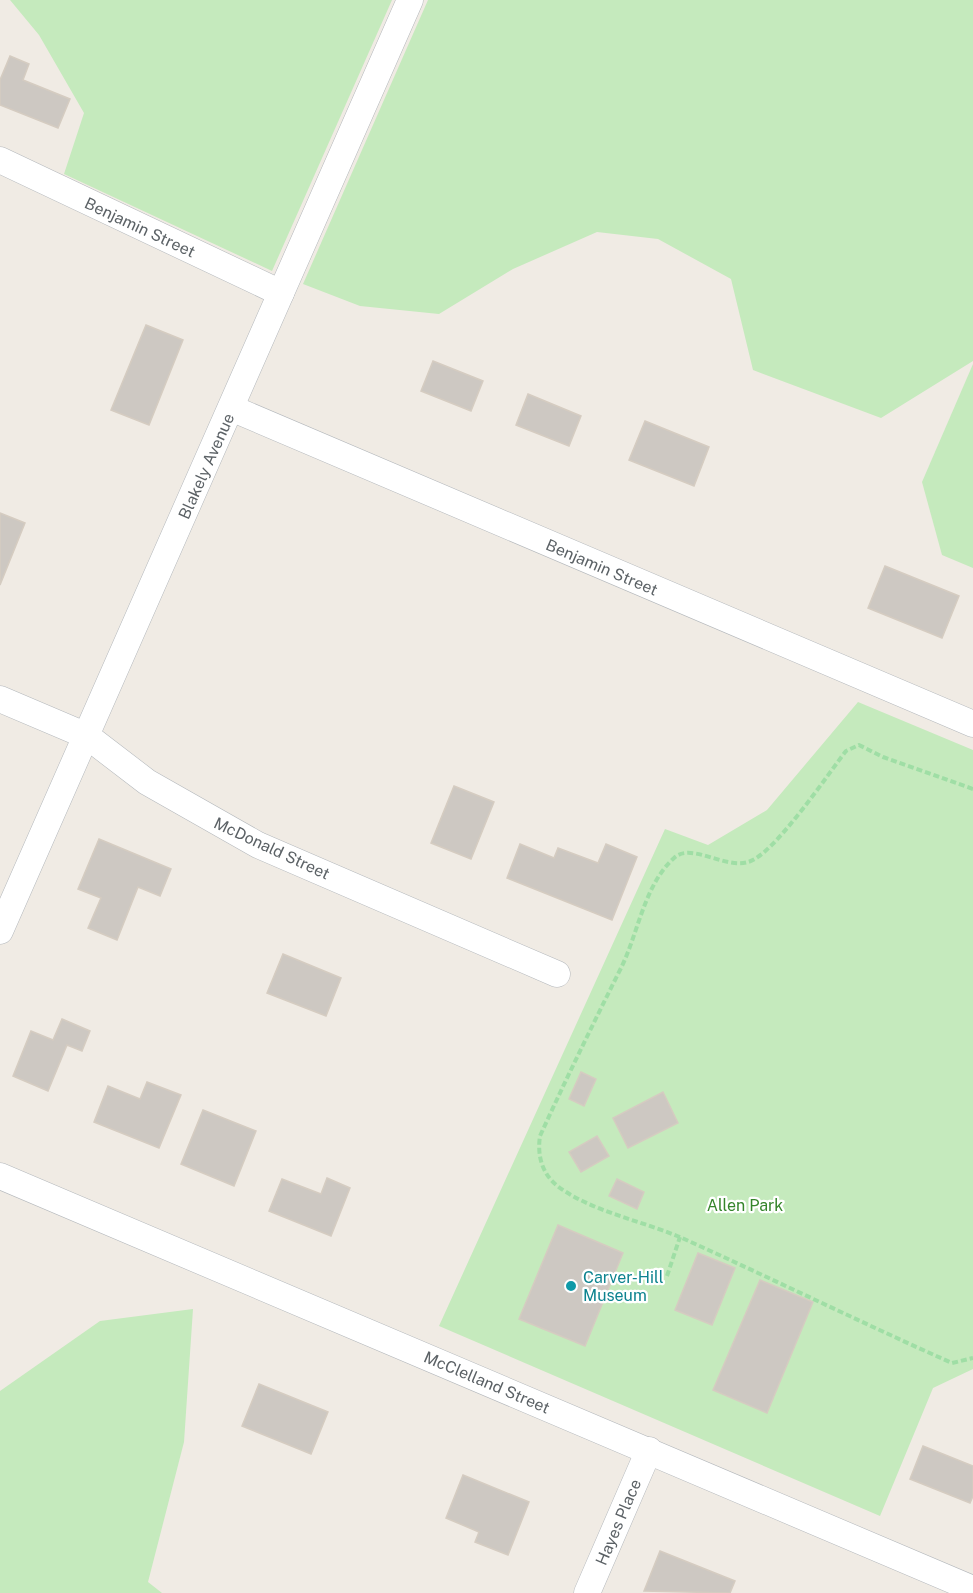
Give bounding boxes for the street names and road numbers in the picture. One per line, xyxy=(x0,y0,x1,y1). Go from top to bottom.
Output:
street label: Benjamin Street xyxy=(81,194,198,261)
street label: Blakely Avenue xyxy=(175,410,238,522)
street label: Benjamin Street xyxy=(543,535,661,600)
street label: McDonald Street xyxy=(211,813,333,884)
street label: McClelland Street xyxy=(421,1347,553,1418)
street label: Hayes Place xyxy=(592,1476,645,1568)

